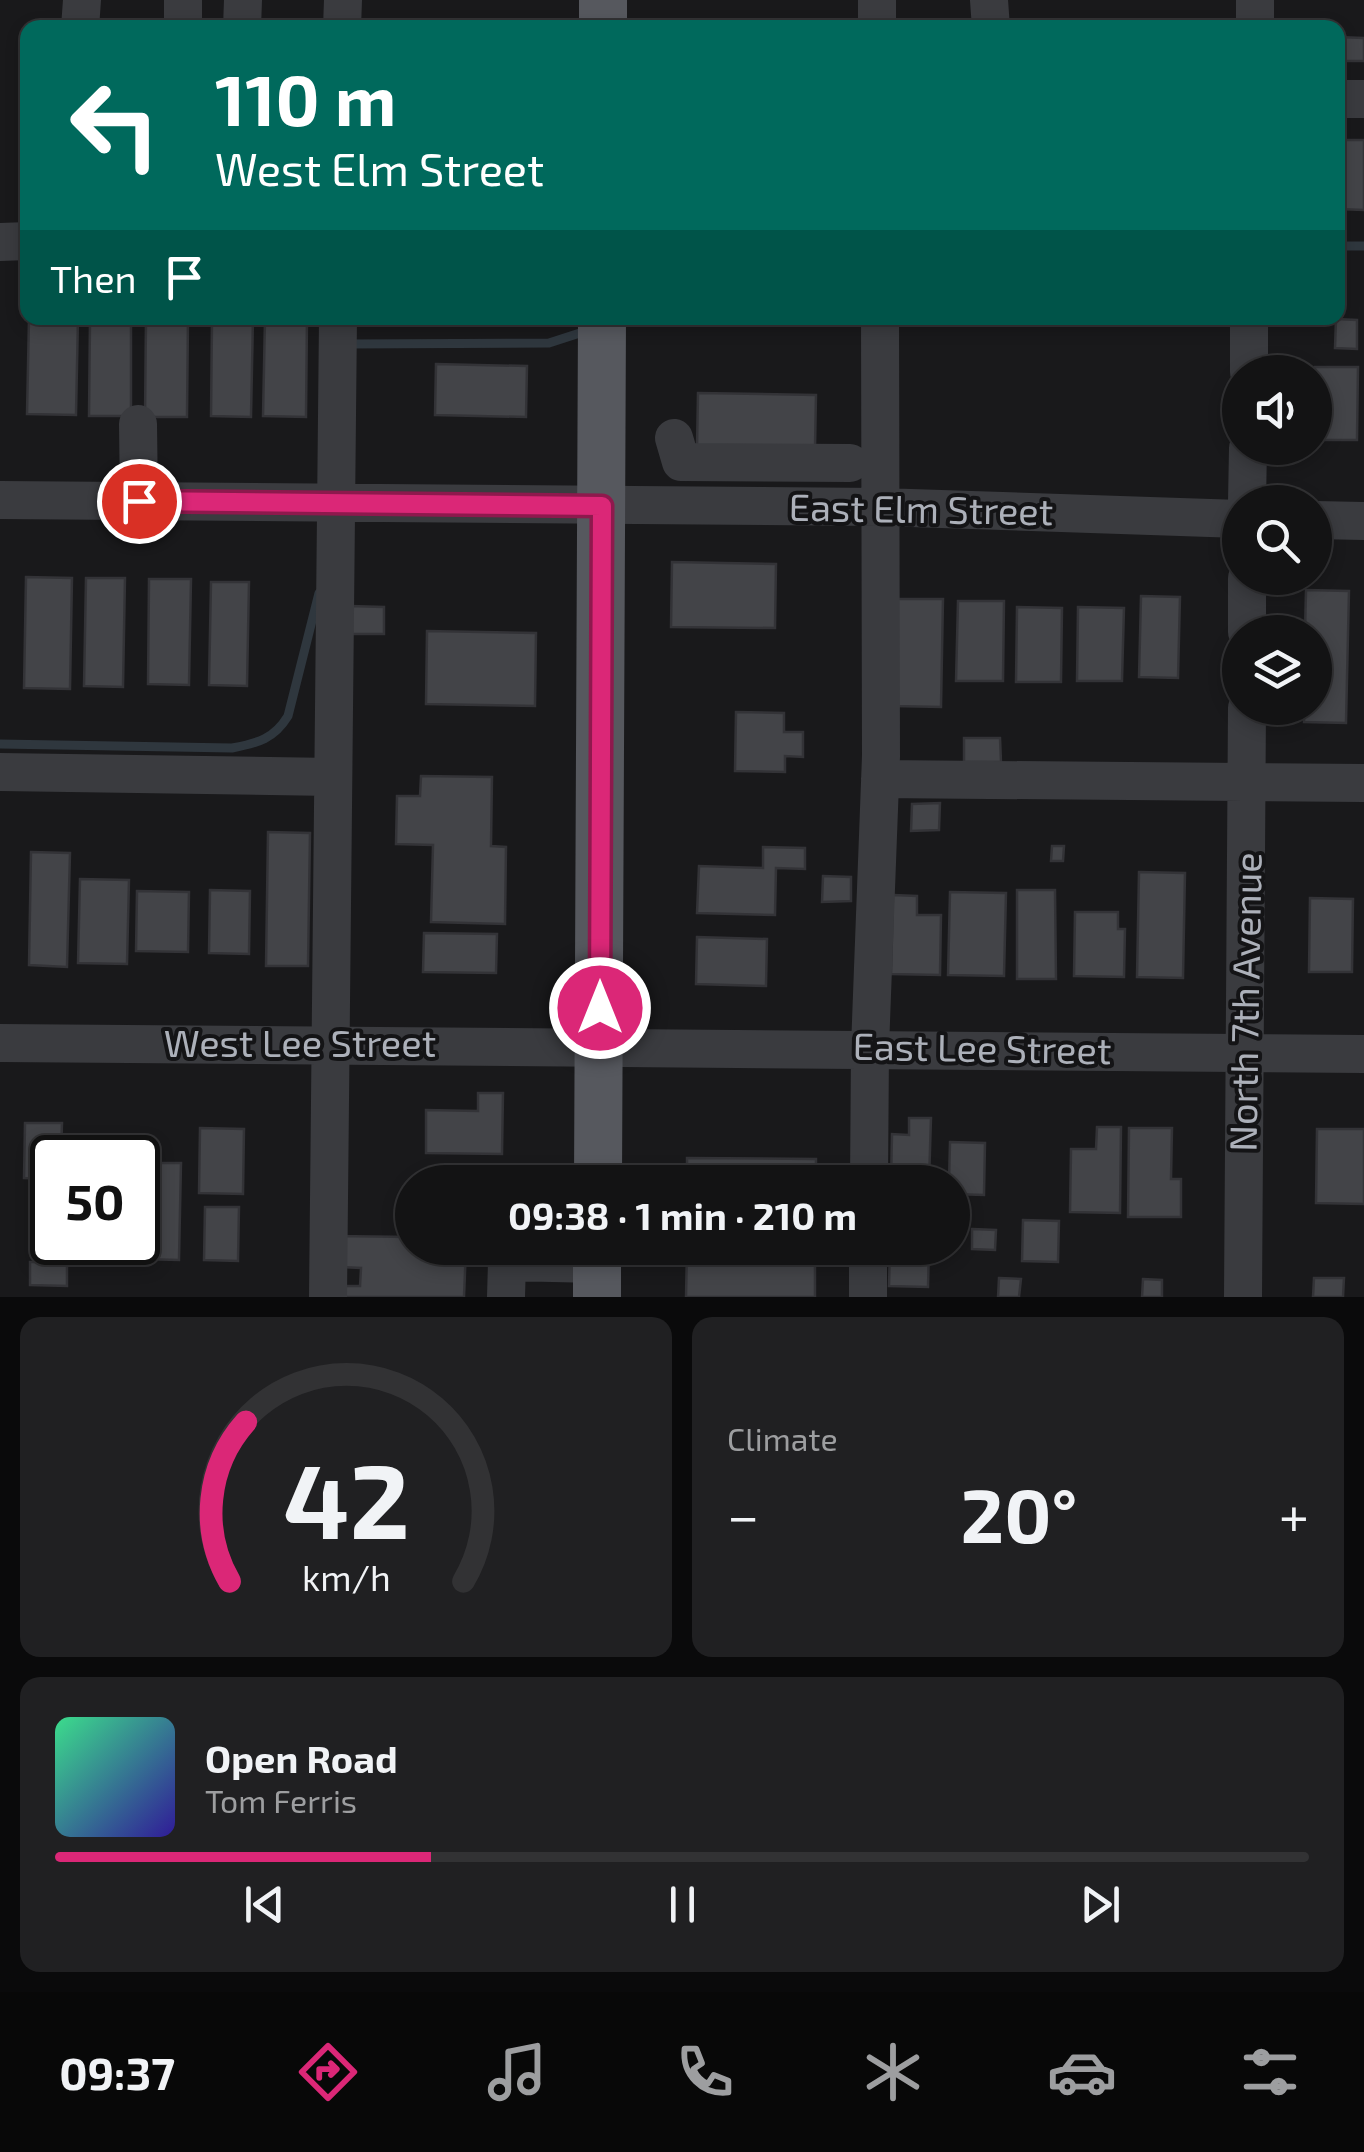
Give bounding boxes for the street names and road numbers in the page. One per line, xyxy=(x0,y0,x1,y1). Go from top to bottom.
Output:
street label: East Elm Street xyxy=(788,483,1054,533)
street label: North 7th Avenue xyxy=(1218,852,1270,1152)
street label: West Lee Street xyxy=(164,1019,436,1065)
street label: East Lee Street xyxy=(852,1022,1112,1072)

